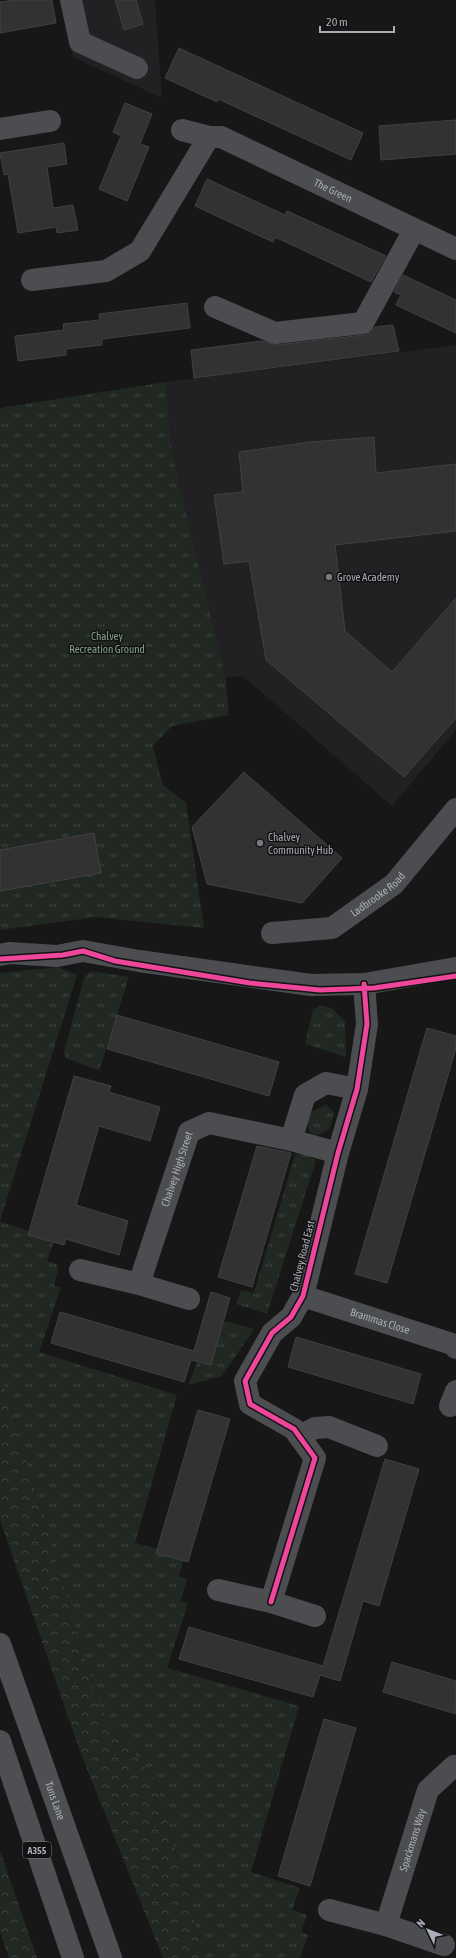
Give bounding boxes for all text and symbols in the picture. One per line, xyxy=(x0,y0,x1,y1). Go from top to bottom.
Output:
scale bar xyxy=(320,8,394,34)
text: 20 m xyxy=(326,15,348,29)
street label: The Green xyxy=(312,176,354,205)
place label: Grove Academy xyxy=(337,571,400,583)
marker: Grove Academy xyxy=(324,572,334,582)
park label: Chalvey Recreation Ground xyxy=(69,630,145,655)
place label: Chalvey Community Hub xyxy=(268,831,333,856)
marker: Chalvey Community Hub xyxy=(255,838,265,848)
street label: Ladbrooke Road xyxy=(348,870,407,919)
street label: Chalvey High Street xyxy=(159,1130,195,1208)
street label: Chalvey Road East xyxy=(287,1219,317,1293)
street label: Brammas Close xyxy=(349,1306,411,1336)
street label: Tuns Lane xyxy=(43,1780,68,1821)
street label: Spackmans Way xyxy=(397,1807,428,1873)
road number: A355 xyxy=(23,1842,51,1858)
north arrow xyxy=(408,1910,448,1950)
text: N xyxy=(414,1917,427,1930)

